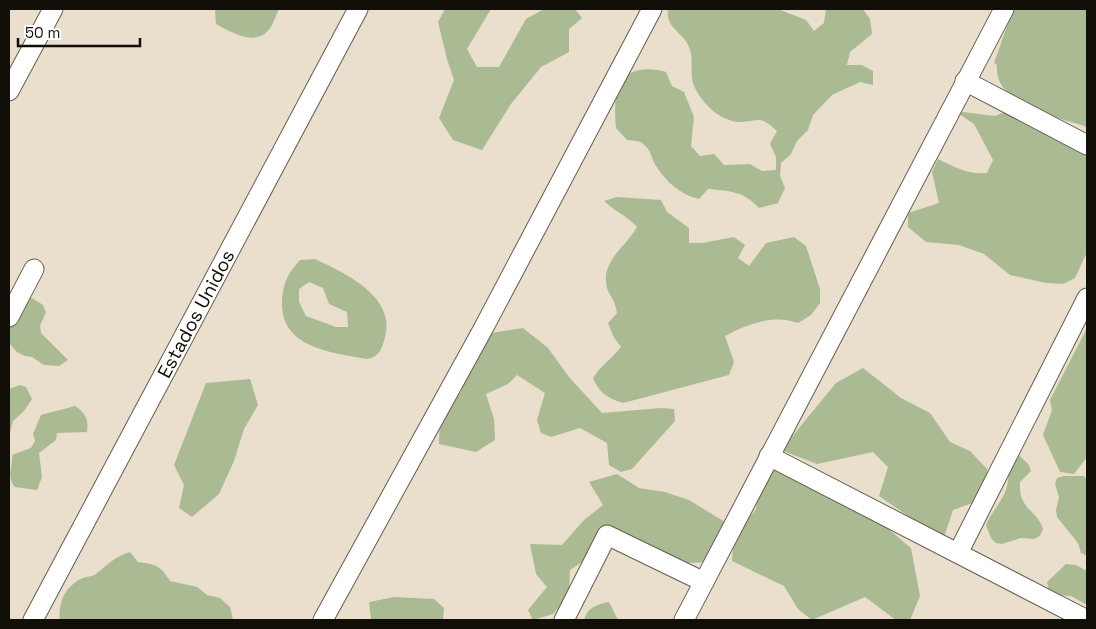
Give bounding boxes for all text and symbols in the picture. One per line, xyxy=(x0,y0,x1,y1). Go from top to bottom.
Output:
scale bar xyxy=(18,15,140,47)
text: 50 m xyxy=(25,23,60,42)
street label: Estados Unidos xyxy=(152,246,240,382)

